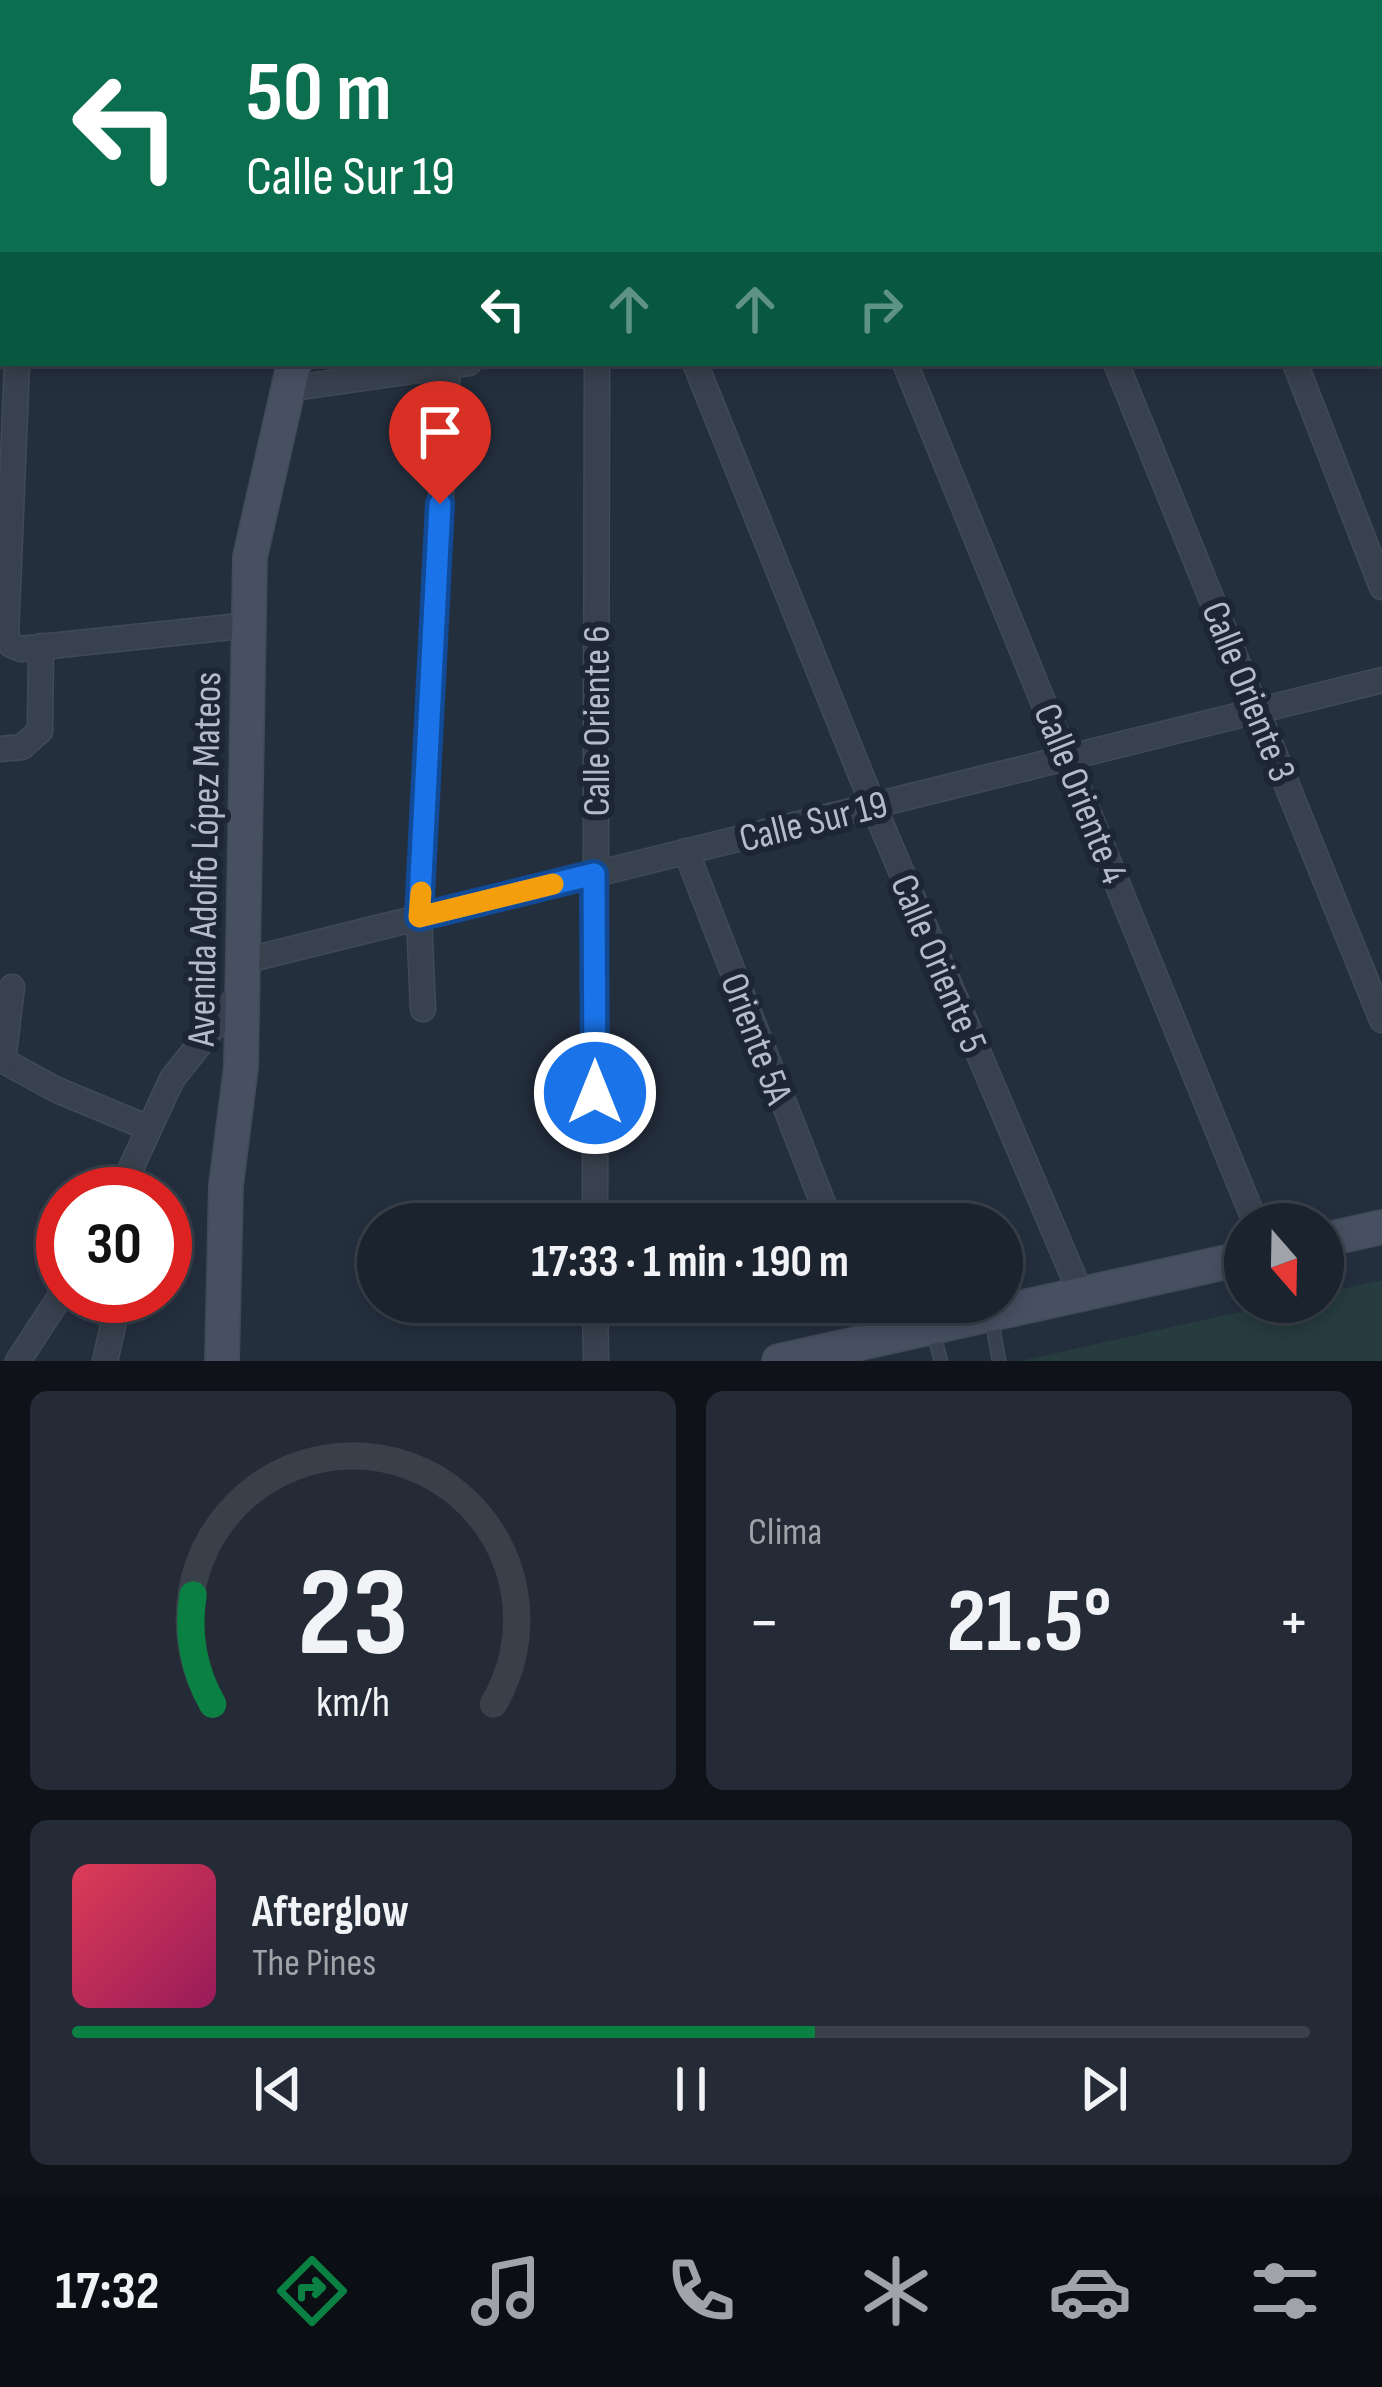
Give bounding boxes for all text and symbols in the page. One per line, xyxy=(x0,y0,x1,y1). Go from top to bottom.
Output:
text: 50 m xyxy=(246,43,392,144)
icon: left xyxy=(48,48,204,204)
text: Calle Sur 19 xyxy=(246,145,455,210)
icon: left xyxy=(470,276,536,342)
icon: ahead xyxy=(596,276,662,342)
icon: ahead xyxy=(722,276,788,342)
icon: right xyxy=(848,276,914,342)
pin xyxy=(389,381,491,504)
icon: arrive xyxy=(407,399,473,465)
street label: Calle Oriente 3 xyxy=(1190,595,1305,789)
street label: Calle Oriente 6 xyxy=(574,626,621,816)
street label: Avenida Adolfo López Mateos xyxy=(179,671,232,1048)
street label: Calle Oriente 4 xyxy=(1022,697,1137,891)
street label: Calle Sur 19 xyxy=(735,781,893,863)
street label: Calle Oriente 5 xyxy=(879,868,996,1060)
street label: Oriente 5A xyxy=(709,967,802,1111)
position arrow xyxy=(532,1030,658,1156)
speed limit sign: 30 xyxy=(36,1167,192,1323)
north arrow xyxy=(1224,1203,1344,1323)
map controls xyxy=(1224,1203,1344,1323)
text: 17:33 · 1 min · 190 m xyxy=(531,1235,849,1290)
text: Clima xyxy=(748,1509,822,1556)
text: 23 xyxy=(298,1541,408,1690)
text: 21.5° xyxy=(946,1569,1112,1677)
text: − xyxy=(748,1584,780,1663)
text: + xyxy=(1278,1584,1310,1663)
text: km/h xyxy=(316,1676,390,1728)
text: Afterglow xyxy=(252,1885,409,1940)
text: The Pines xyxy=(252,1940,376,1987)
icon: previous xyxy=(245,2056,311,2122)
icon: pause xyxy=(658,2056,724,2122)
icon: next xyxy=(1071,2056,1137,2122)
icon: directions xyxy=(270,2249,354,2333)
icon: music xyxy=(464,2249,548,2333)
icon: phone xyxy=(659,2249,743,2333)
icon: climate xyxy=(854,2249,938,2333)
icon: car xyxy=(1048,2249,1132,2333)
icon: filters xyxy=(1243,2249,1327,2333)
text: 17:32 xyxy=(55,2259,159,2324)

